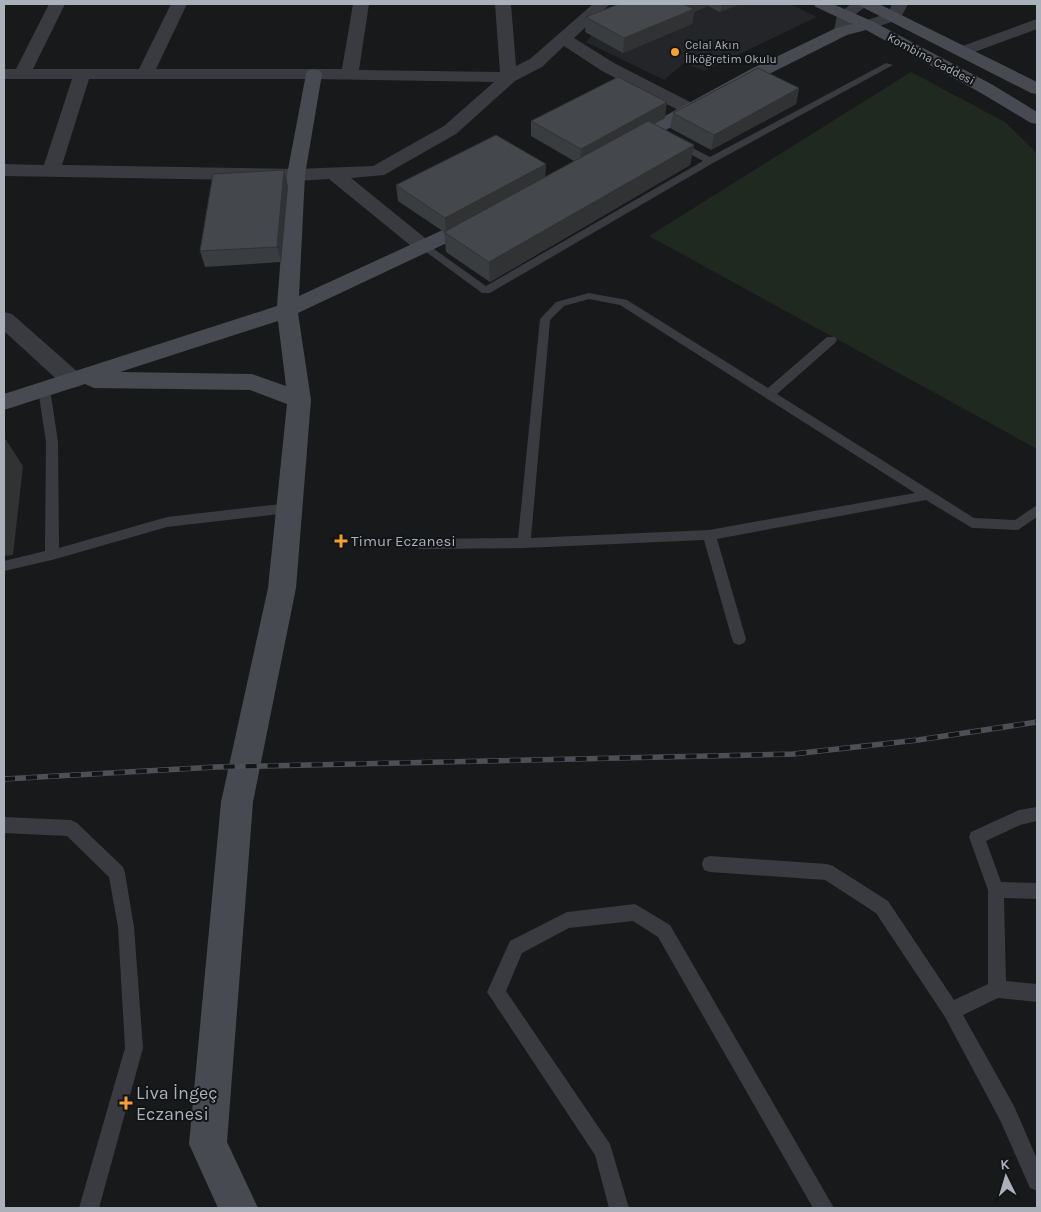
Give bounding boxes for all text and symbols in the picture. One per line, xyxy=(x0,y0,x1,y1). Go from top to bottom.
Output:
street label: Kombina Caddesi xyxy=(885,30,977,88)
place label: Celal Akın İlköğretim Okulu xyxy=(685,38,777,66)
marker: Celal Akın İlköğretim Okulu xyxy=(669,46,681,58)
place label: Timur Eczanesi xyxy=(351,532,456,550)
marker: Timur Eczanesi xyxy=(335,535,347,547)
place label: Liva İngeç Eczanesi xyxy=(136,1082,218,1125)
marker: Liva İngeç Eczanesi xyxy=(120,1097,132,1109)
north arrow xyxy=(981,1152,1031,1202)
text: K xyxy=(1000,1156,1011,1173)

